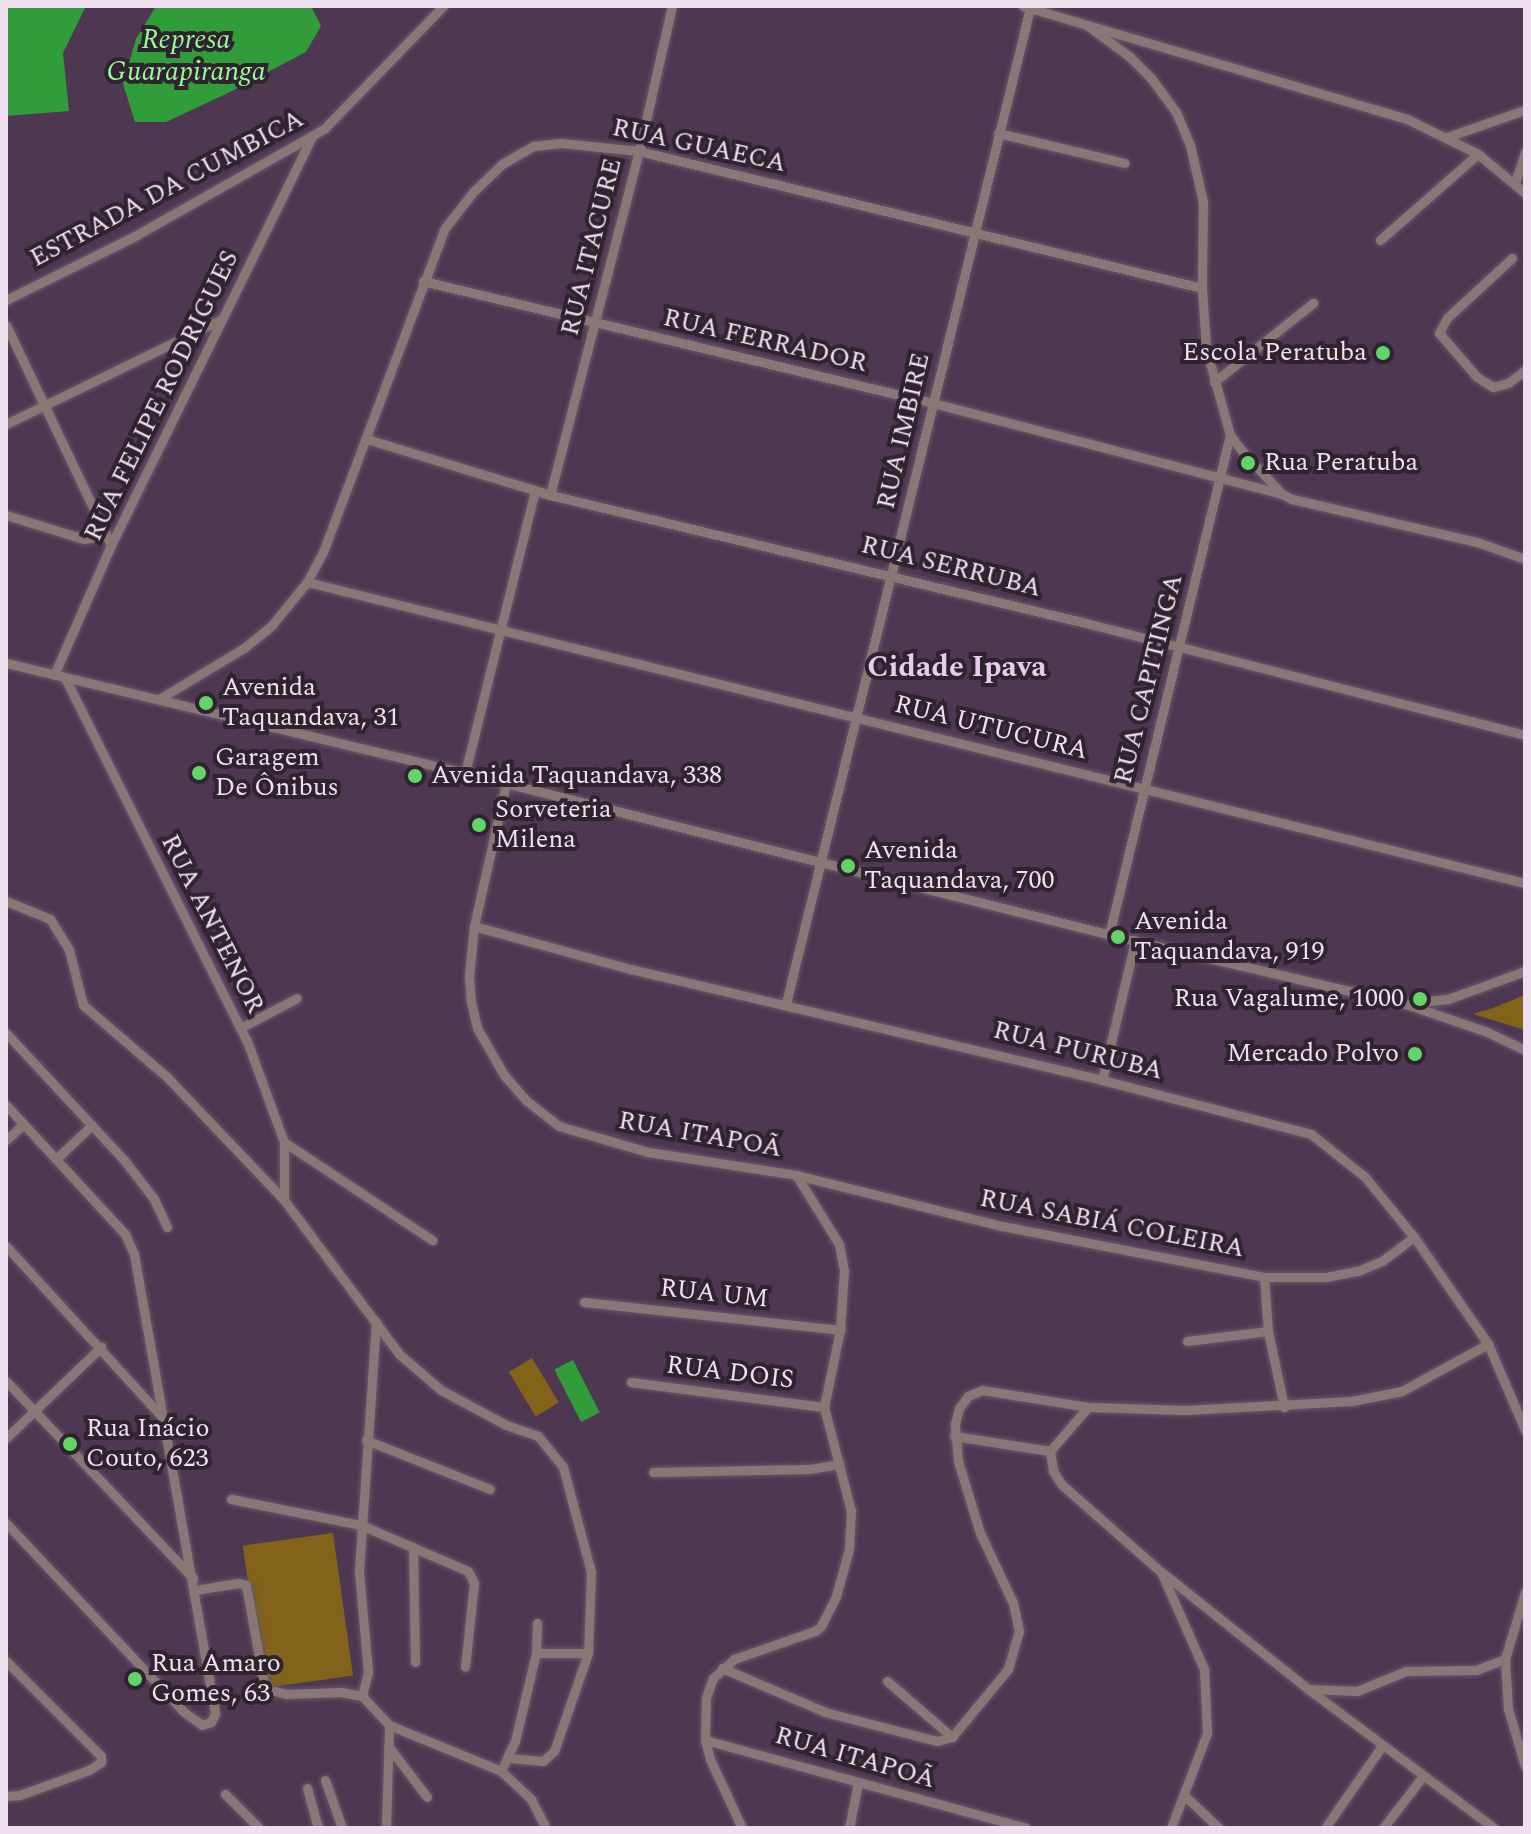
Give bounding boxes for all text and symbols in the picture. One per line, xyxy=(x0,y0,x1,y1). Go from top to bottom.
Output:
water label: Represa Guarapiranga xyxy=(106,23,266,89)
street label: ESTRADA DA CUMBICA xyxy=(25,104,309,274)
street label: RUA GUAECA xyxy=(609,112,789,180)
street label: RUA ITACURE xyxy=(555,155,629,339)
street label: RUA FELIPE RODRIGUES xyxy=(78,246,246,546)
street label: RUA FERRADOR xyxy=(660,302,870,380)
place label: Escola Peratuba xyxy=(1182,337,1367,369)
marker: Escola Peratuba xyxy=(1374,344,1392,362)
street label: RUA IMBIRE xyxy=(871,350,937,512)
place label: Rua Peratuba xyxy=(1264,447,1418,479)
marker: Rua Peratuba xyxy=(1239,454,1257,472)
street label: RUA SERRUBA xyxy=(858,530,1044,604)
street label: RUA CAPITINGA xyxy=(1108,571,1190,787)
district label: Cidade Ipava xyxy=(867,649,1047,685)
place label: Avenida Taquandava, 31 xyxy=(222,672,400,734)
street label: RUA UTUCURA xyxy=(891,689,1091,767)
marker: Avenida Taquandava, 31 xyxy=(197,694,215,712)
place label: Garagem De Ônibus xyxy=(215,742,339,804)
place label: Avenida Taquandava, 338 xyxy=(431,760,722,792)
marker: Garagem De Ônibus xyxy=(190,764,208,782)
marker: Avenida Taquandava, 338 xyxy=(406,767,424,785)
place label: Sorveteria Milena xyxy=(495,794,612,856)
marker: Sorveteria Milena xyxy=(470,816,488,834)
street label: RUA ANTENOR xyxy=(154,829,270,1019)
place label: Avenida Taquandava, 700 xyxy=(864,835,1055,896)
marker: Avenida Taquandava, 700 xyxy=(839,857,857,875)
place label: Avenida Taquandava, 919 xyxy=(1134,906,1325,968)
marker: Avenida Taquandava, 919 xyxy=(1109,928,1127,946)
place label: Rua Vagalume, 1000 xyxy=(1174,983,1404,1015)
marker: Rua Vagalume, 1000 xyxy=(1411,990,1429,1008)
street label: RUA PURUBA xyxy=(990,1015,1166,1087)
place label: Mercado Polvo xyxy=(1227,1038,1399,1070)
marker: Mercado Polvo xyxy=(1406,1045,1424,1063)
street label: RUA ITAPOÃ xyxy=(616,1105,784,1165)
street label: RUA SABIÁ COLEIRA xyxy=(977,1183,1247,1265)
street label: RUA UM xyxy=(658,1273,770,1315)
street label: RUA DOIS xyxy=(665,1350,795,1396)
place label: Rua Inácio Couto, 623 xyxy=(86,1413,209,1474)
marker: Rua Inácio Couto, 623 xyxy=(61,1435,79,1453)
place label: Rua Amaro Gomes, 63 xyxy=(151,1648,281,1710)
marker: Rua Amaro Gomes, 63 xyxy=(126,1670,144,1688)
street label: RUA ITAPOÃ xyxy=(771,1720,939,1796)

